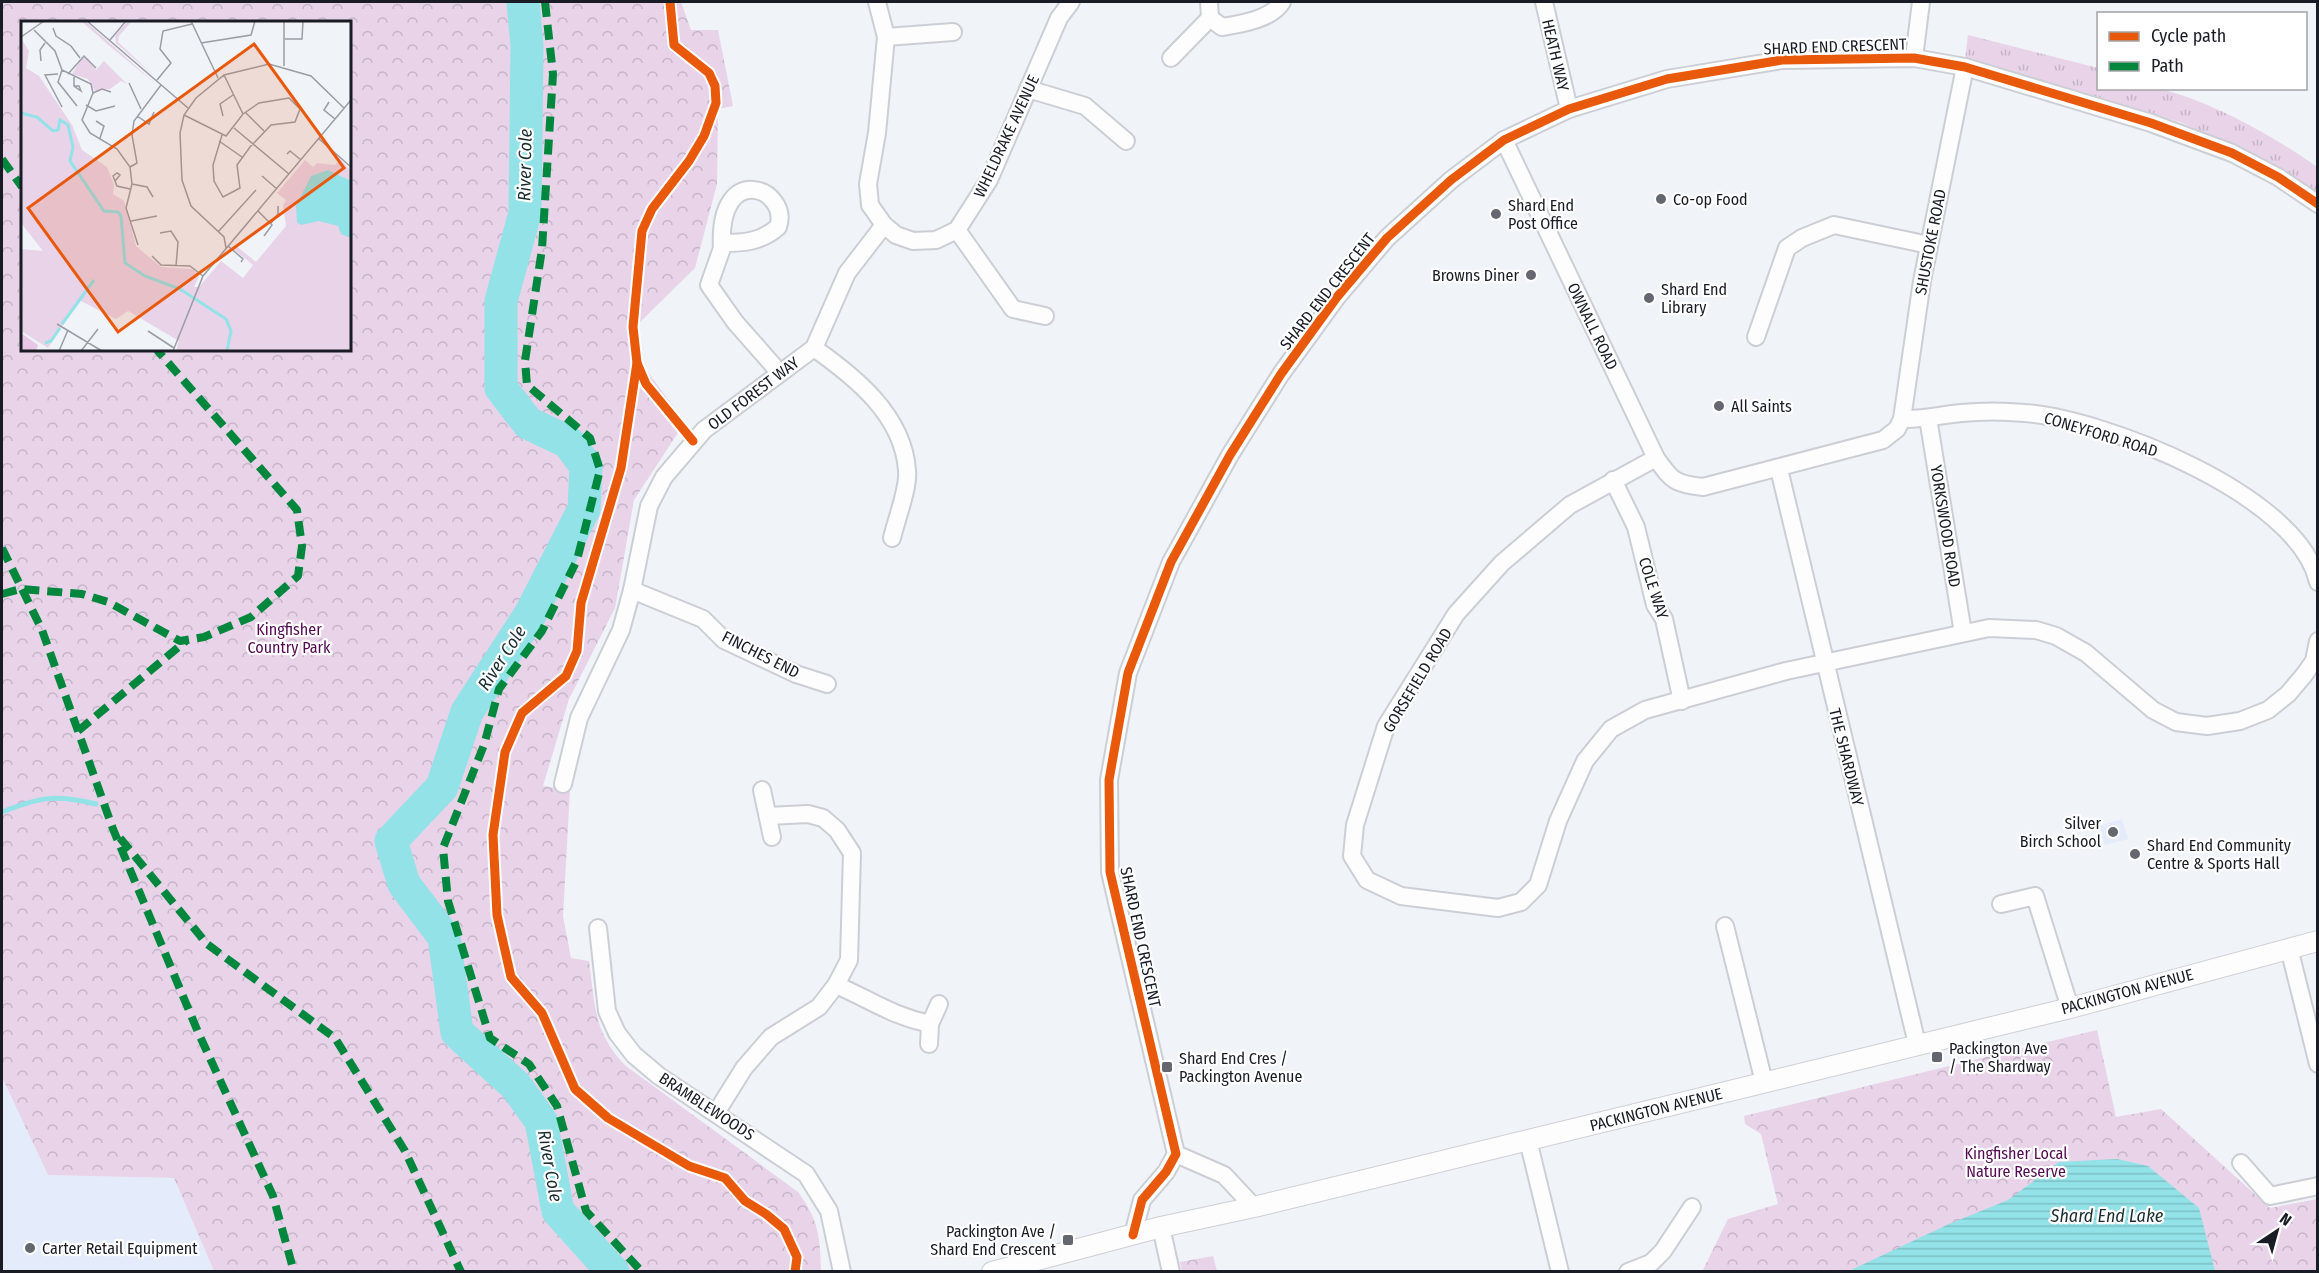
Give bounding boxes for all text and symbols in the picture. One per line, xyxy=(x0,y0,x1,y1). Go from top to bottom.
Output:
legend xyxy=(2097,12,2307,90)
street label: HEATH WAY xyxy=(1538,17,1573,93)
inset map xyxy=(21,21,351,351)
text: Cycle path xyxy=(2151,25,2226,47)
street label: SHARD END CRESCENT xyxy=(1763,34,1907,58)
text: Path xyxy=(2151,55,2184,77)
street label: WHELDRAKE AVENUE xyxy=(970,72,1043,200)
water label: River Cole xyxy=(513,128,537,201)
street label: SHUSTOKE ROAD xyxy=(1911,188,1950,297)
place label: Co-op Food xyxy=(1673,190,1748,209)
marker: Co-op Food xyxy=(1654,192,1668,206)
place label: Shard End Post Office xyxy=(1508,196,1578,233)
marker: Shard End Post Office xyxy=(1489,207,1503,221)
street label: SHARD END CRESCENT xyxy=(1276,229,1379,353)
place label: Browns Diner xyxy=(1432,266,1519,285)
marker: Browns Diner xyxy=(1524,268,1538,282)
street label: OWNALL ROAD xyxy=(1563,280,1622,373)
place label: Shard End Library xyxy=(1661,280,1727,317)
marker: Shard End Library xyxy=(1642,291,1656,305)
street label: OLD FOREST WAY xyxy=(704,353,803,434)
place label: All Saints xyxy=(1731,397,1792,416)
marker: All Saints xyxy=(1712,399,1726,413)
street label: CONEYFORD ROAD xyxy=(2042,408,2160,461)
street label: YORKSWOOD ROAD xyxy=(1926,464,1965,589)
street label: COLE WAY xyxy=(1635,555,1672,621)
park label: Kingfisher Country Park xyxy=(247,620,331,657)
water label: River Cole xyxy=(473,621,531,694)
street label: GORSEFIELD ROAD xyxy=(1379,625,1456,736)
street label: FINCHES END xyxy=(719,627,803,682)
street label: THE SHARDWAY xyxy=(1825,706,1868,808)
place label: Silver Birch School xyxy=(2020,814,2101,851)
marker: Silver Birch School xyxy=(2106,825,2120,839)
place label: Shard End Community Centre & Sports Hall xyxy=(2147,836,2292,873)
marker: Shard End Community Centre & Sports Hall xyxy=(2128,847,2142,861)
street label: SHARD END CRESCENT xyxy=(1116,865,1165,1010)
street label: PACKINGTON AVENUE xyxy=(2059,965,2195,1018)
place label: Packington Ave / The Shardway xyxy=(1949,1039,2052,1076)
place label: Shard End Cres / Packington Avenue xyxy=(1179,1049,1302,1086)
marker: Packington Ave / The Shardway xyxy=(1930,1050,1944,1064)
marker: Shard End Cres / Packington Avenue xyxy=(1160,1060,1174,1074)
street label: BRAMBLEWOODS xyxy=(655,1069,758,1144)
street label: PACKINGTON AVENUE xyxy=(1588,1084,1724,1135)
water label: River Cole xyxy=(533,1128,567,1204)
park label: Kingfisher Local Nature Reserve xyxy=(1964,1144,2068,1181)
north arrow xyxy=(2247,1201,2307,1261)
water label: Shard End Lake xyxy=(2050,1205,2164,1227)
text: N xyxy=(2276,1209,2295,1230)
place label: Packington Ave / Shard End Crescent xyxy=(930,1222,1057,1259)
marker: Packington Ave / Shard End Crescent xyxy=(1061,1233,1075,1247)
place label: Carter Retail Equipment xyxy=(42,1239,198,1258)
marker: Carter Retail Equipment xyxy=(23,1241,37,1255)

